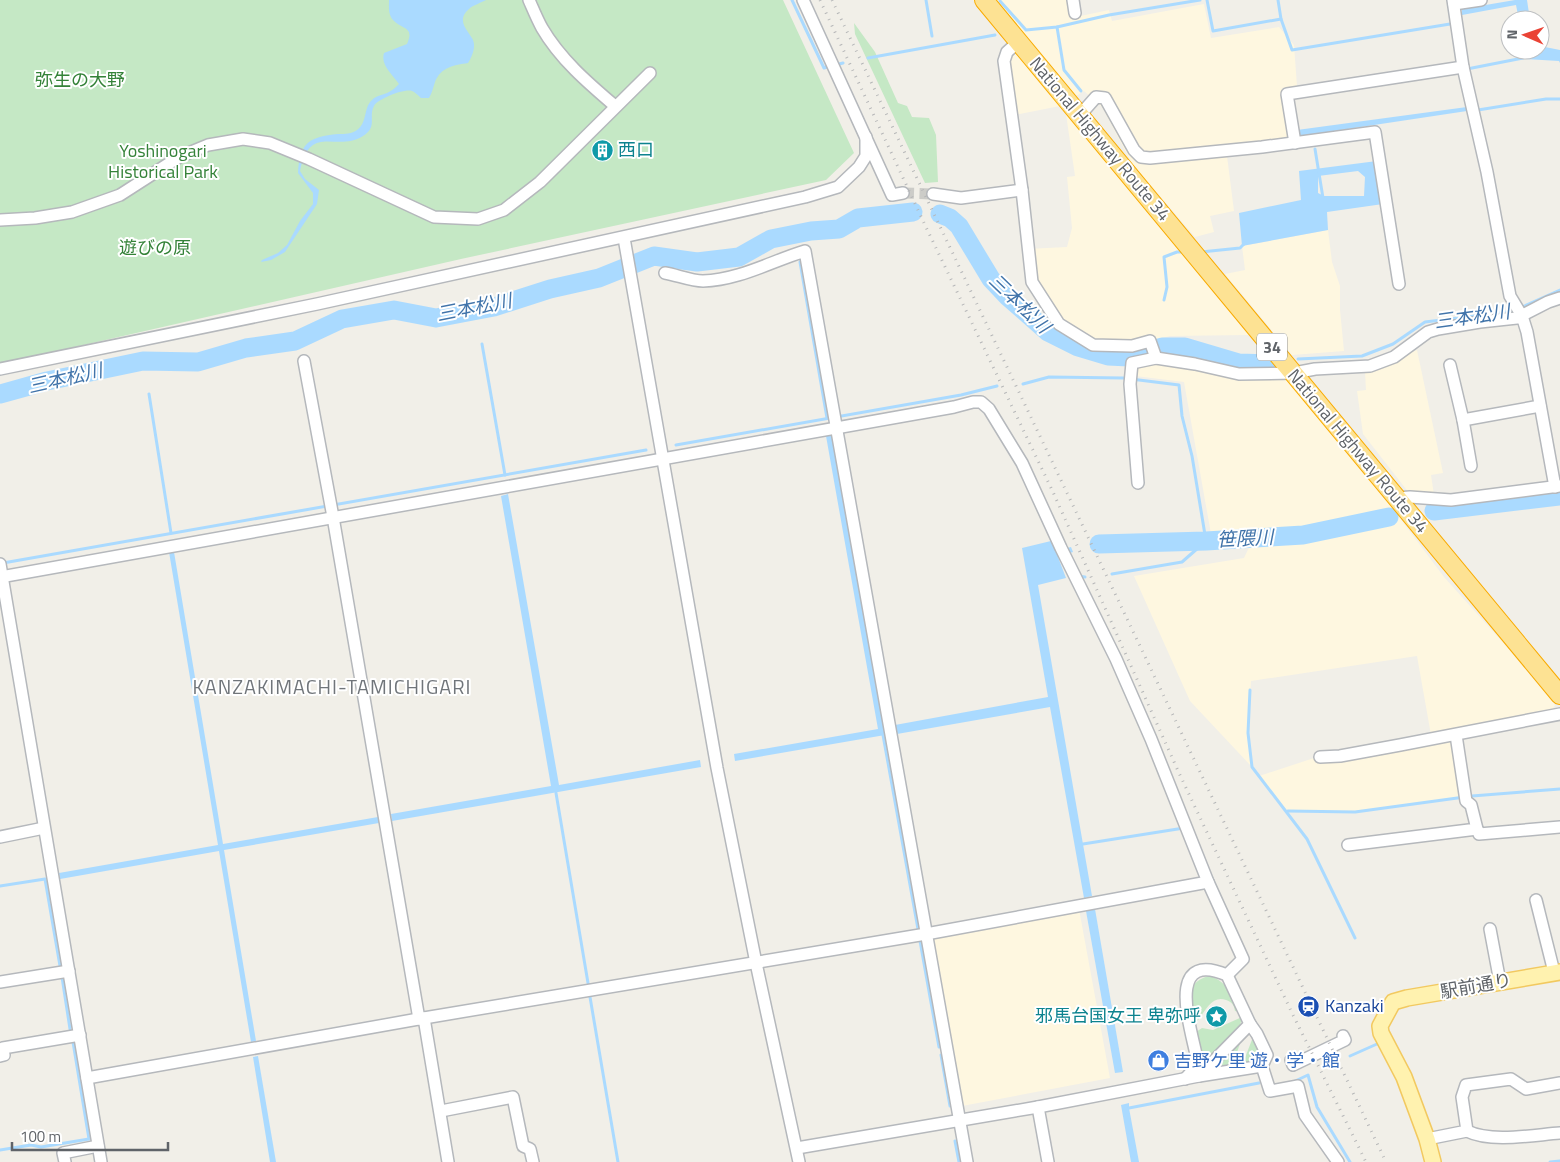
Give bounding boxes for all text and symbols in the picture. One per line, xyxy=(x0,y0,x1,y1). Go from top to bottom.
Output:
north arrow xyxy=(1500,10,1550,60)
text: N xyxy=(1501,29,1522,40)
street label: National Highway Route 34 xyxy=(1023,51,1177,227)
park label: 弥生の大野 xyxy=(35,66,125,93)
place label: 西口 xyxy=(618,136,654,163)
park label: Yoshinogari Historical Park xyxy=(108,137,218,185)
building icon: 西口 xyxy=(590,138,614,162)
park label: 遊びの原 xyxy=(119,234,191,261)
water label: 三本松川 xyxy=(983,266,1059,341)
water label: 三本松川 xyxy=(434,285,516,328)
water label: 三本松川 xyxy=(1432,296,1514,335)
road number: 34 xyxy=(1257,334,1287,361)
water label: 三本松川 xyxy=(25,354,107,400)
street label: National Highway Route 34 xyxy=(1281,363,1435,539)
water label: 笹隈川 xyxy=(1216,521,1276,553)
district label: KANZAKIMACHI-TAMICHIGARI xyxy=(192,671,472,702)
street label: 駅前通り xyxy=(1438,966,1514,1005)
place label: Kanzaki xyxy=(1325,992,1384,1019)
station icon: Kanzaki xyxy=(1297,994,1321,1018)
place label: 邪馬台国女王 卑弥呼 xyxy=(1035,1002,1201,1029)
place icon: 邪馬台国女王 卑弥呼 xyxy=(1205,1004,1229,1028)
place label: 吉野ケ里 遊・学・館 xyxy=(1174,1047,1340,1074)
shop icon: 吉野ケ里 遊・学・館 xyxy=(1146,1049,1170,1073)
scale bar xyxy=(12,1120,169,1152)
text: 100 m xyxy=(20,1125,61,1148)

